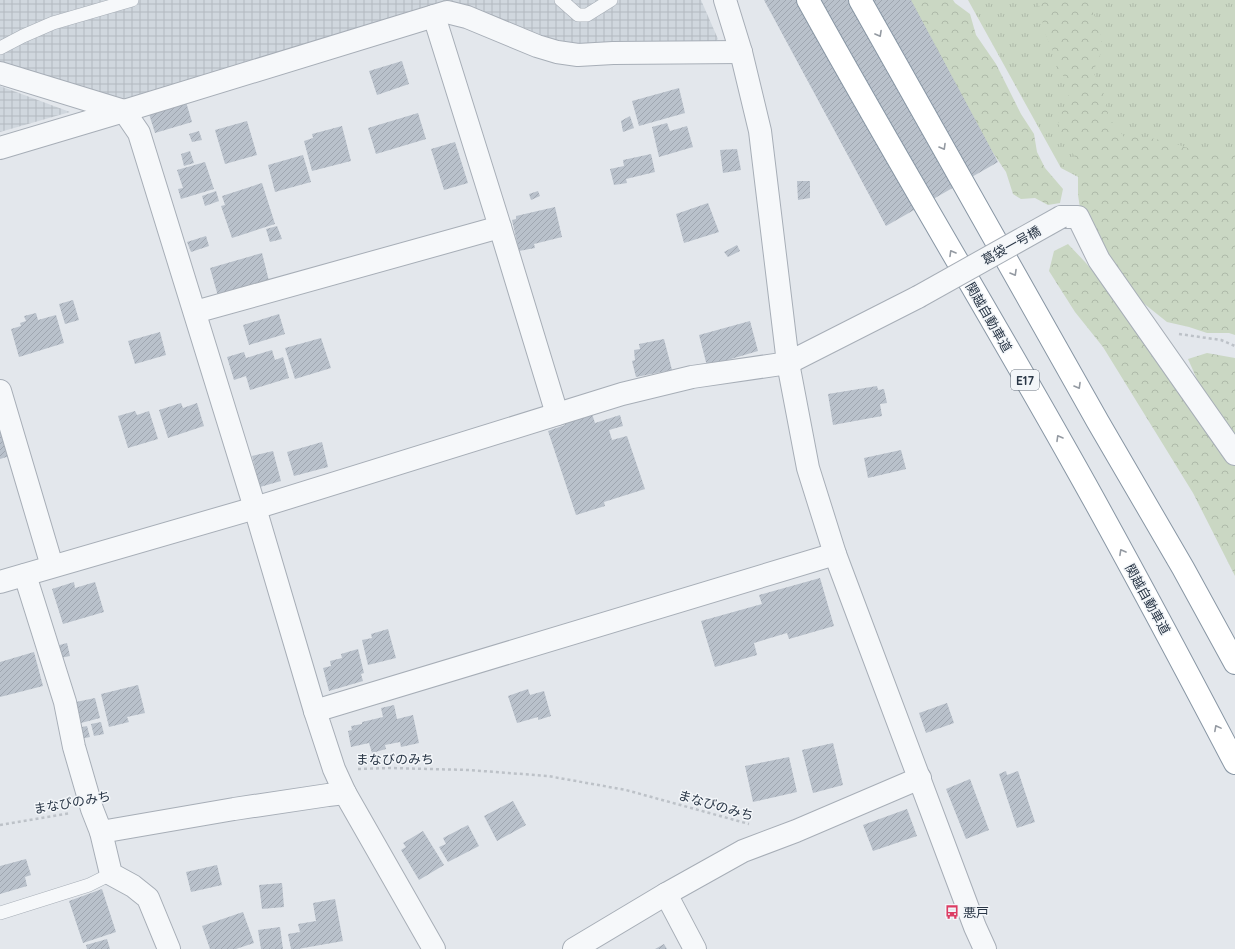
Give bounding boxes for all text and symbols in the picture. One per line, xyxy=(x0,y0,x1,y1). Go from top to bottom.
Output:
one-way arrow xyxy=(875,30,882,37)
one-way arrow xyxy=(938,143,945,151)
street label: 葛袋一号橋 xyxy=(979,222,1043,268)
one-way arrow xyxy=(950,250,957,257)
one-way arrow xyxy=(1009,269,1016,276)
street label: 関越自動車道 xyxy=(963,279,1015,355)
road number: E17 xyxy=(1011,370,1039,390)
one-way arrow xyxy=(1073,382,1080,389)
one-way arrow xyxy=(1057,435,1064,442)
one-way arrow xyxy=(1119,549,1127,556)
street label: 関越自動車道 xyxy=(1122,561,1174,637)
one-way arrow xyxy=(1214,725,1222,732)
street label: まなびのみち xyxy=(356,751,434,767)
street label: まなびのみち xyxy=(32,787,112,817)
street label: まなびのみち xyxy=(676,787,756,823)
bus stop icon: 悪戸 xyxy=(944,904,960,920)
place label: 悪戸 xyxy=(963,904,989,920)

